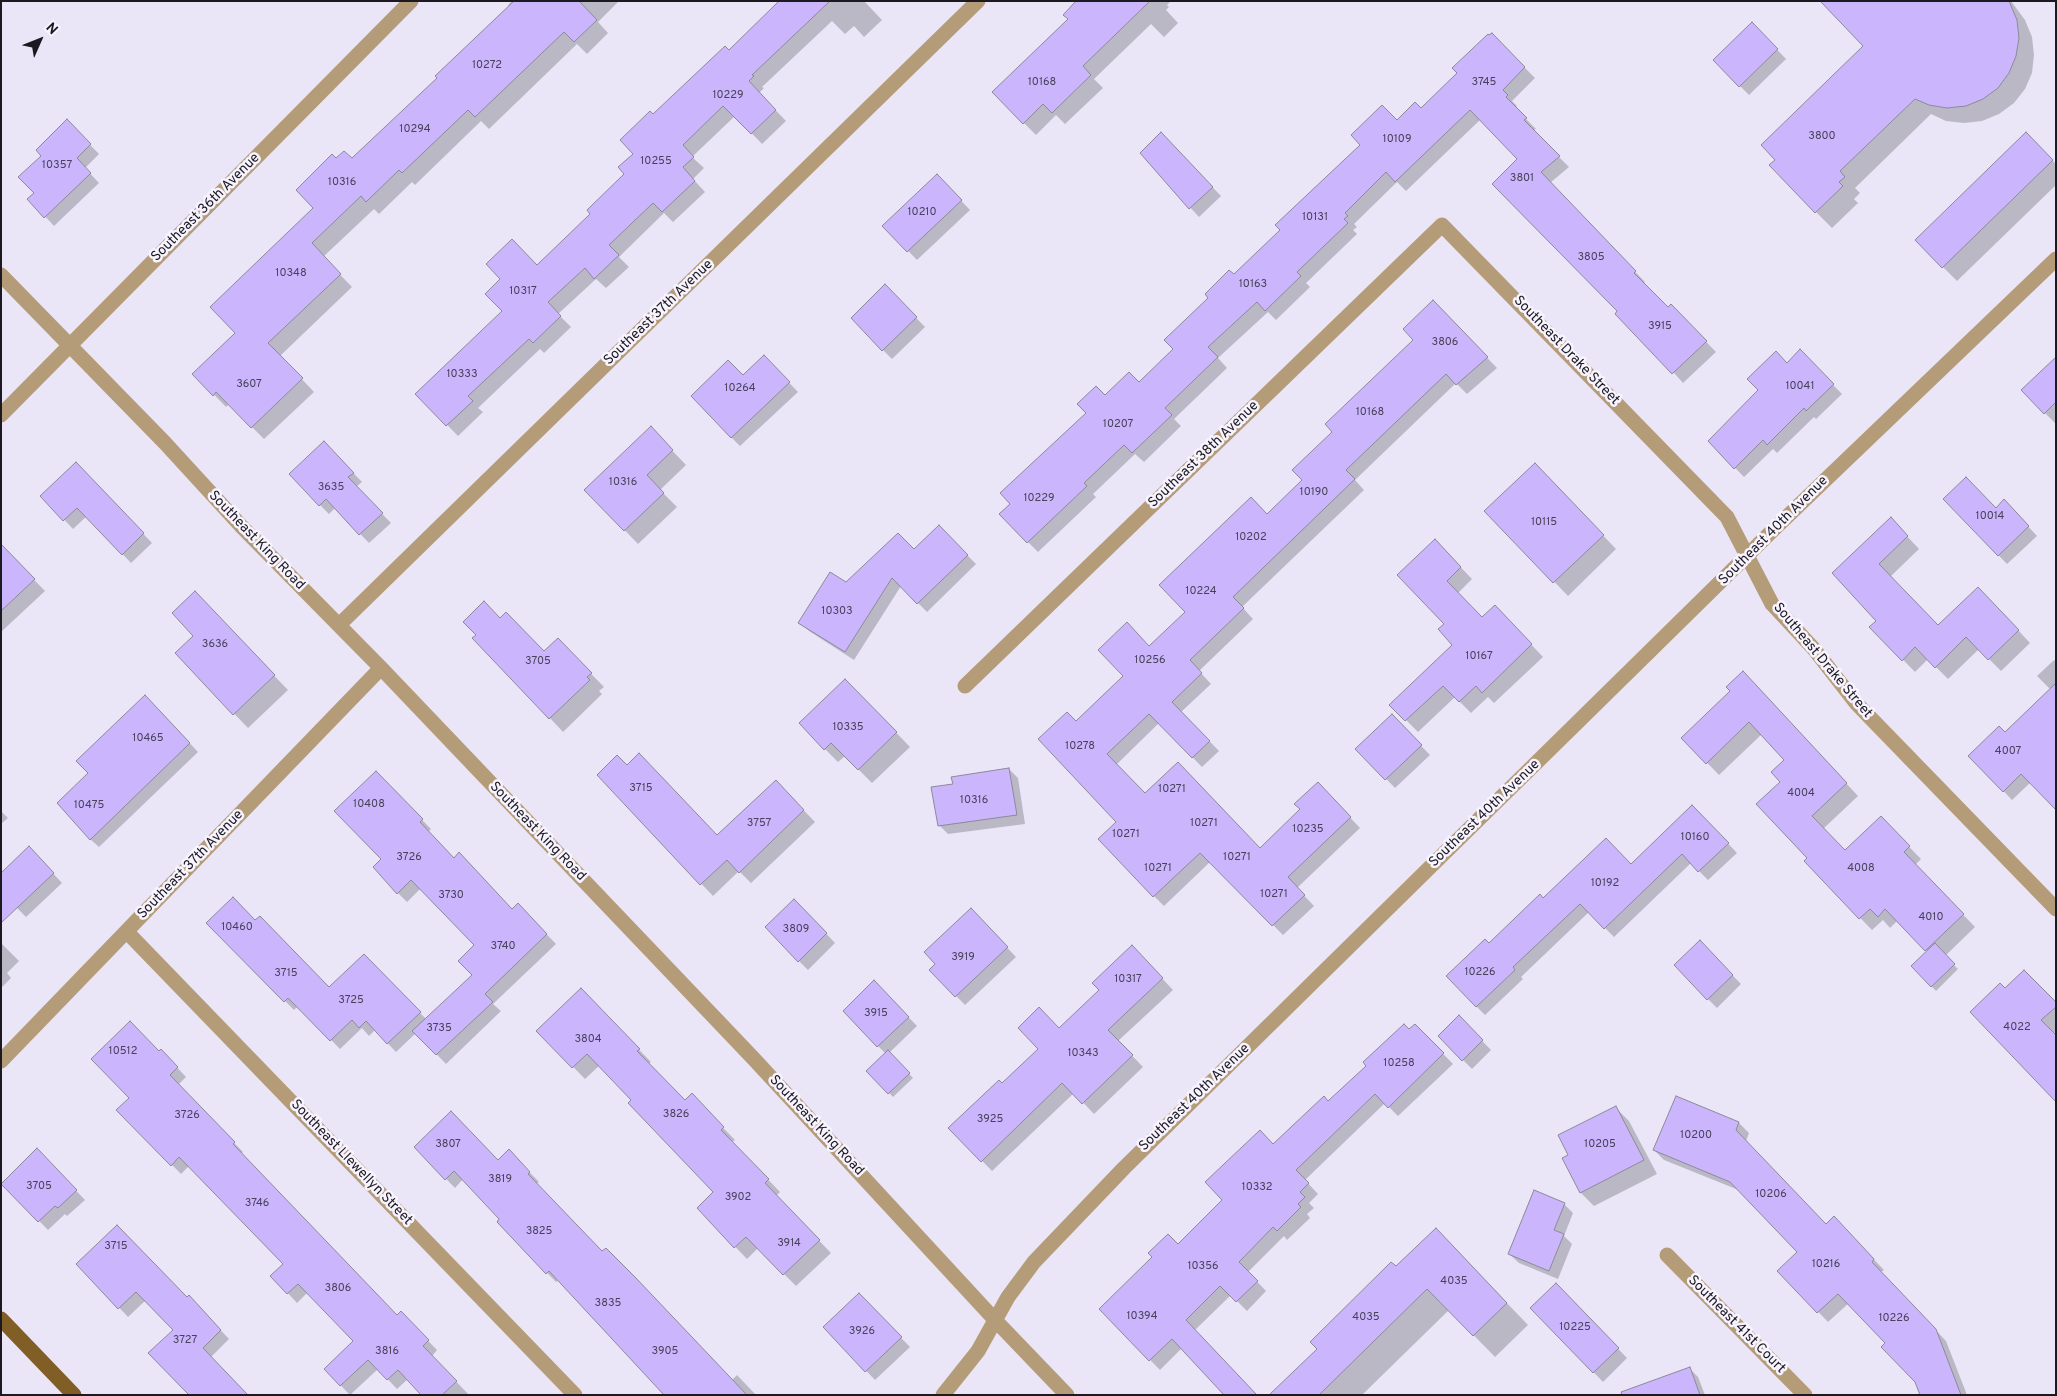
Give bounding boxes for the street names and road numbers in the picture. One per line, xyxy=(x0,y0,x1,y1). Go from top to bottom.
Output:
street label: Southeast 36th Avenue xyxy=(148,150,264,266)
street label: Southeast 37th Avenue xyxy=(601,257,717,369)
street label: Southeast Drake Street xyxy=(1509,293,1623,409)
street label: Southeast 38th Avenue xyxy=(1145,398,1263,512)
street label: Southeast 40th Avenue xyxy=(1716,473,1832,589)
street label: Southeast King Road xyxy=(204,488,308,594)
street label: Southeast Drake Street xyxy=(1769,600,1875,722)
street label: Southeast 40th Avenue xyxy=(1426,757,1544,871)
street label: Southeast King Road xyxy=(485,779,589,885)
street label: Southeast 37th Avenue xyxy=(135,807,247,923)
street label: Southeast 40th Avenue xyxy=(1136,1041,1254,1155)
street label: Southeast King Road xyxy=(765,1072,867,1180)
street label: Southeast Llewellyn Street xyxy=(287,1097,415,1229)
street label: Southeast 41st Court xyxy=(1684,1273,1788,1377)

